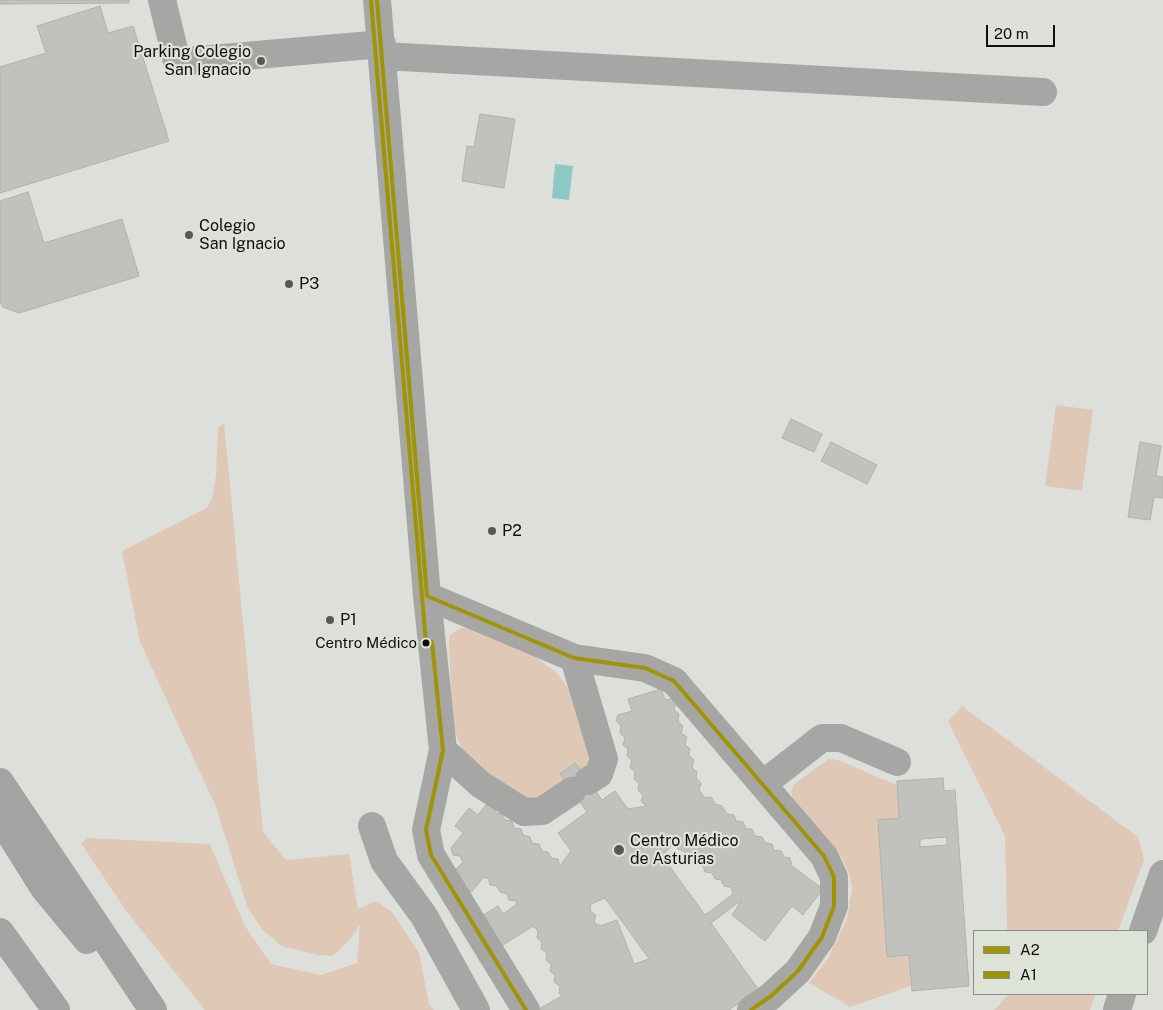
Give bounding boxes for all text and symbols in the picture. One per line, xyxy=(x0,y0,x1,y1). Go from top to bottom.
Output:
scale bar xyxy=(988,15,1057,47)
text: 20 m xyxy=(994,25,1029,42)
place label: Parking Colegio San Ignacio xyxy=(133,42,251,80)
marker: Parking Colegio San Ignacio xyxy=(255,55,267,67)
place label: Colegio San Ignacio xyxy=(199,216,286,254)
marker: Colegio San Ignacio xyxy=(183,229,195,241)
place label: P3 xyxy=(299,274,319,294)
marker: P3 xyxy=(283,278,295,290)
place label: P2 xyxy=(502,521,522,541)
marker: P2 xyxy=(486,525,498,537)
place label: P1 xyxy=(340,610,357,630)
marker: P1 xyxy=(324,614,336,626)
place label: Centro Médico xyxy=(315,634,417,652)
marker: Centro Médico xyxy=(421,638,431,648)
place label: Centro Médico de Asturias xyxy=(630,831,739,869)
marker: Centro Médico de Asturias xyxy=(612,843,626,857)
legend xyxy=(973,930,1148,995)
text: A2 xyxy=(1020,941,1040,958)
text: A1 xyxy=(1020,966,1037,983)

